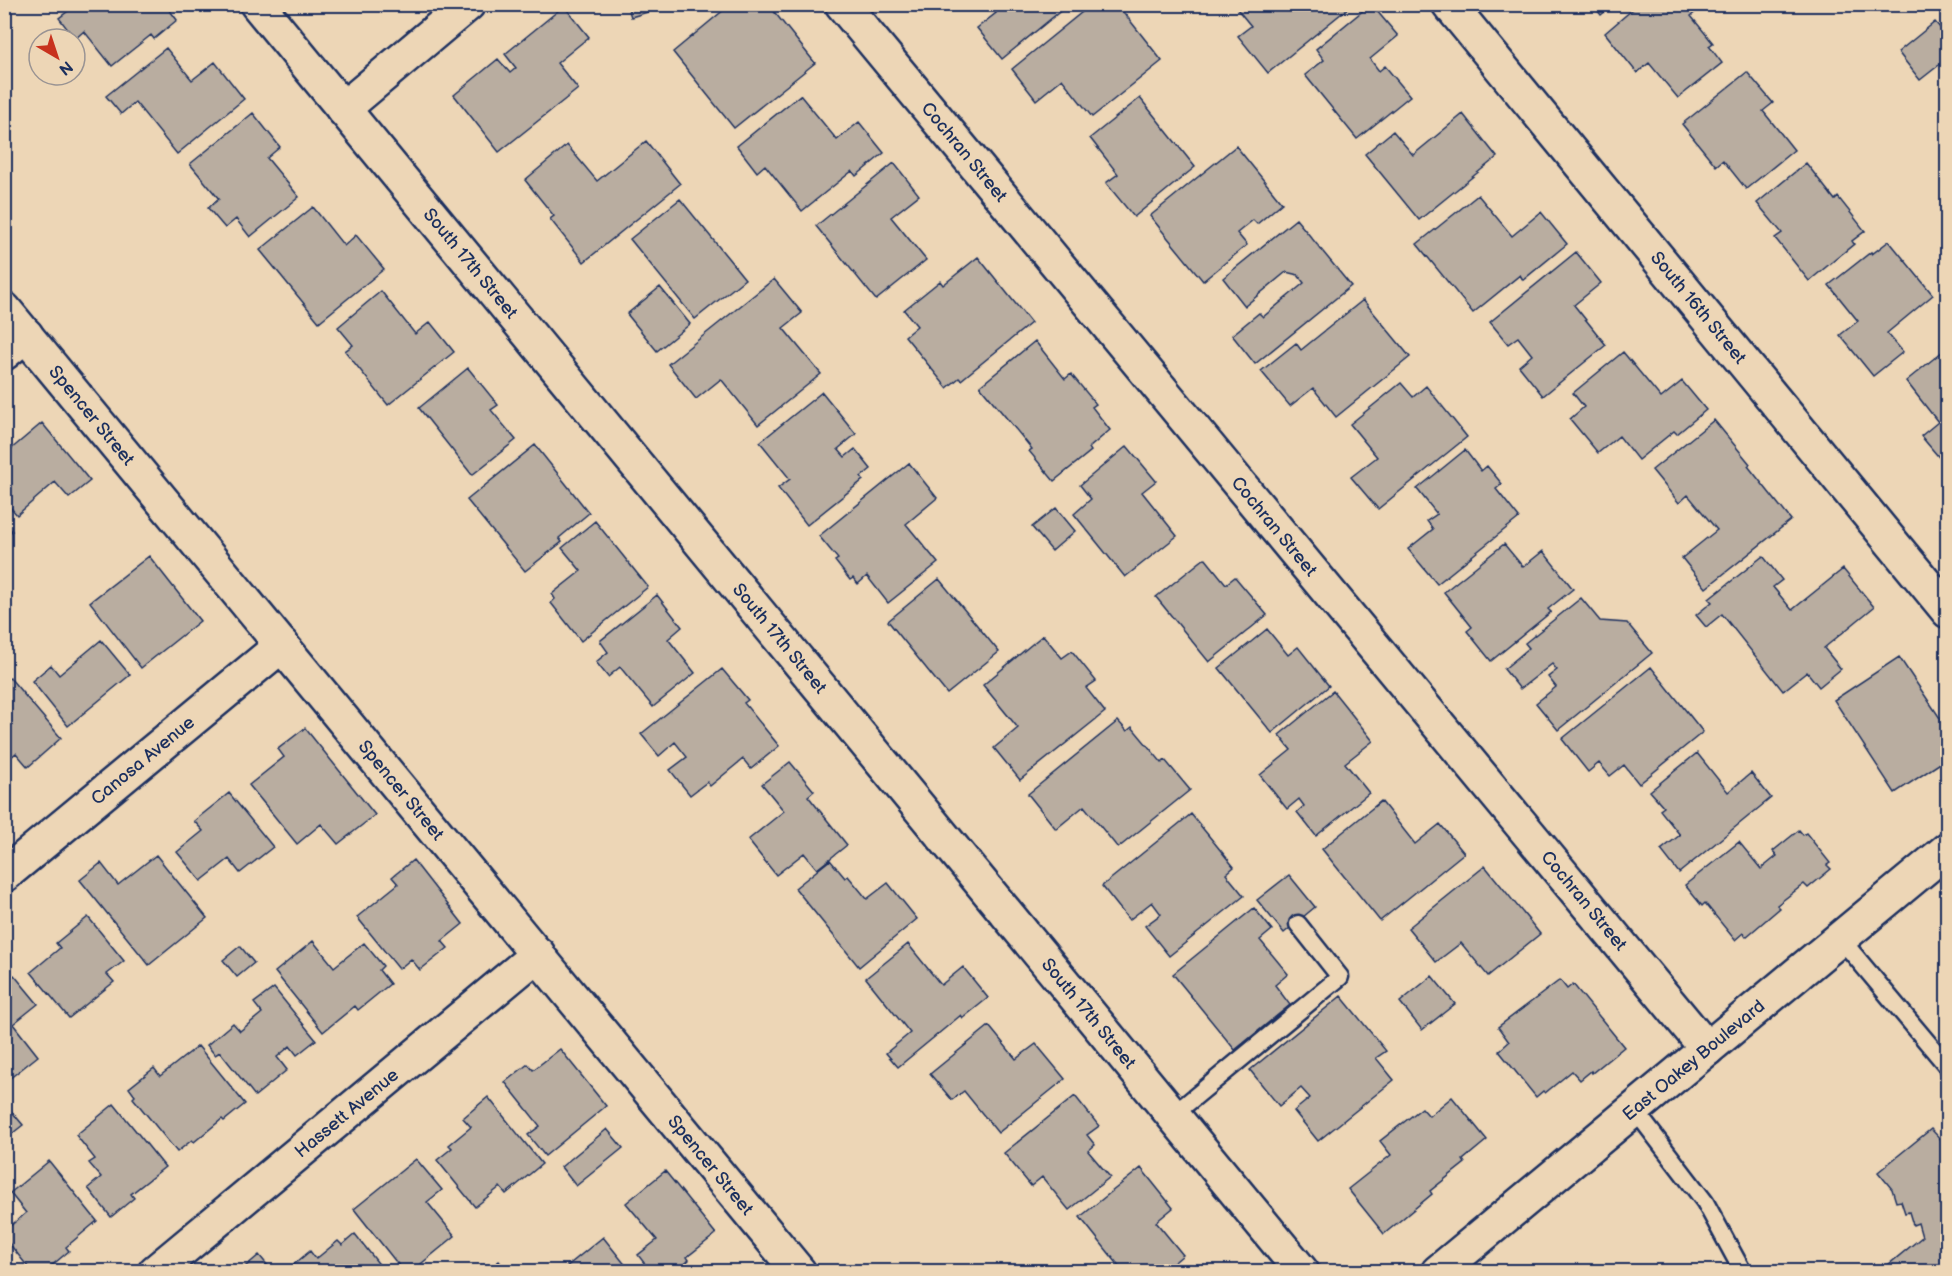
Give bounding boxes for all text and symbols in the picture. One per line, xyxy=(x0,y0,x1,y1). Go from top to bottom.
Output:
north arrow xyxy=(27,27,87,87)
text: N xyxy=(55,56,76,79)
street label: Cochran Street xyxy=(917,98,1012,207)
street label: South 17th Street xyxy=(419,204,522,323)
street label: South 16th Street xyxy=(1646,248,1751,369)
street label: Spencer Street xyxy=(44,362,139,470)
street label: Cochran Street xyxy=(1227,473,1322,581)
street label: South 17th Street xyxy=(728,579,831,698)
street label: Canosa Avenue xyxy=(87,712,199,809)
street label: Spencer Street xyxy=(354,736,448,845)
street label: Cochran Street xyxy=(1537,847,1631,955)
street label: South 17th Street xyxy=(1037,954,1140,1073)
street label: East Oakey Boulevard xyxy=(1619,996,1769,1125)
street label: Hassett Avenue xyxy=(291,1064,403,1162)
street label: Spencer Street xyxy=(663,1111,758,1220)

